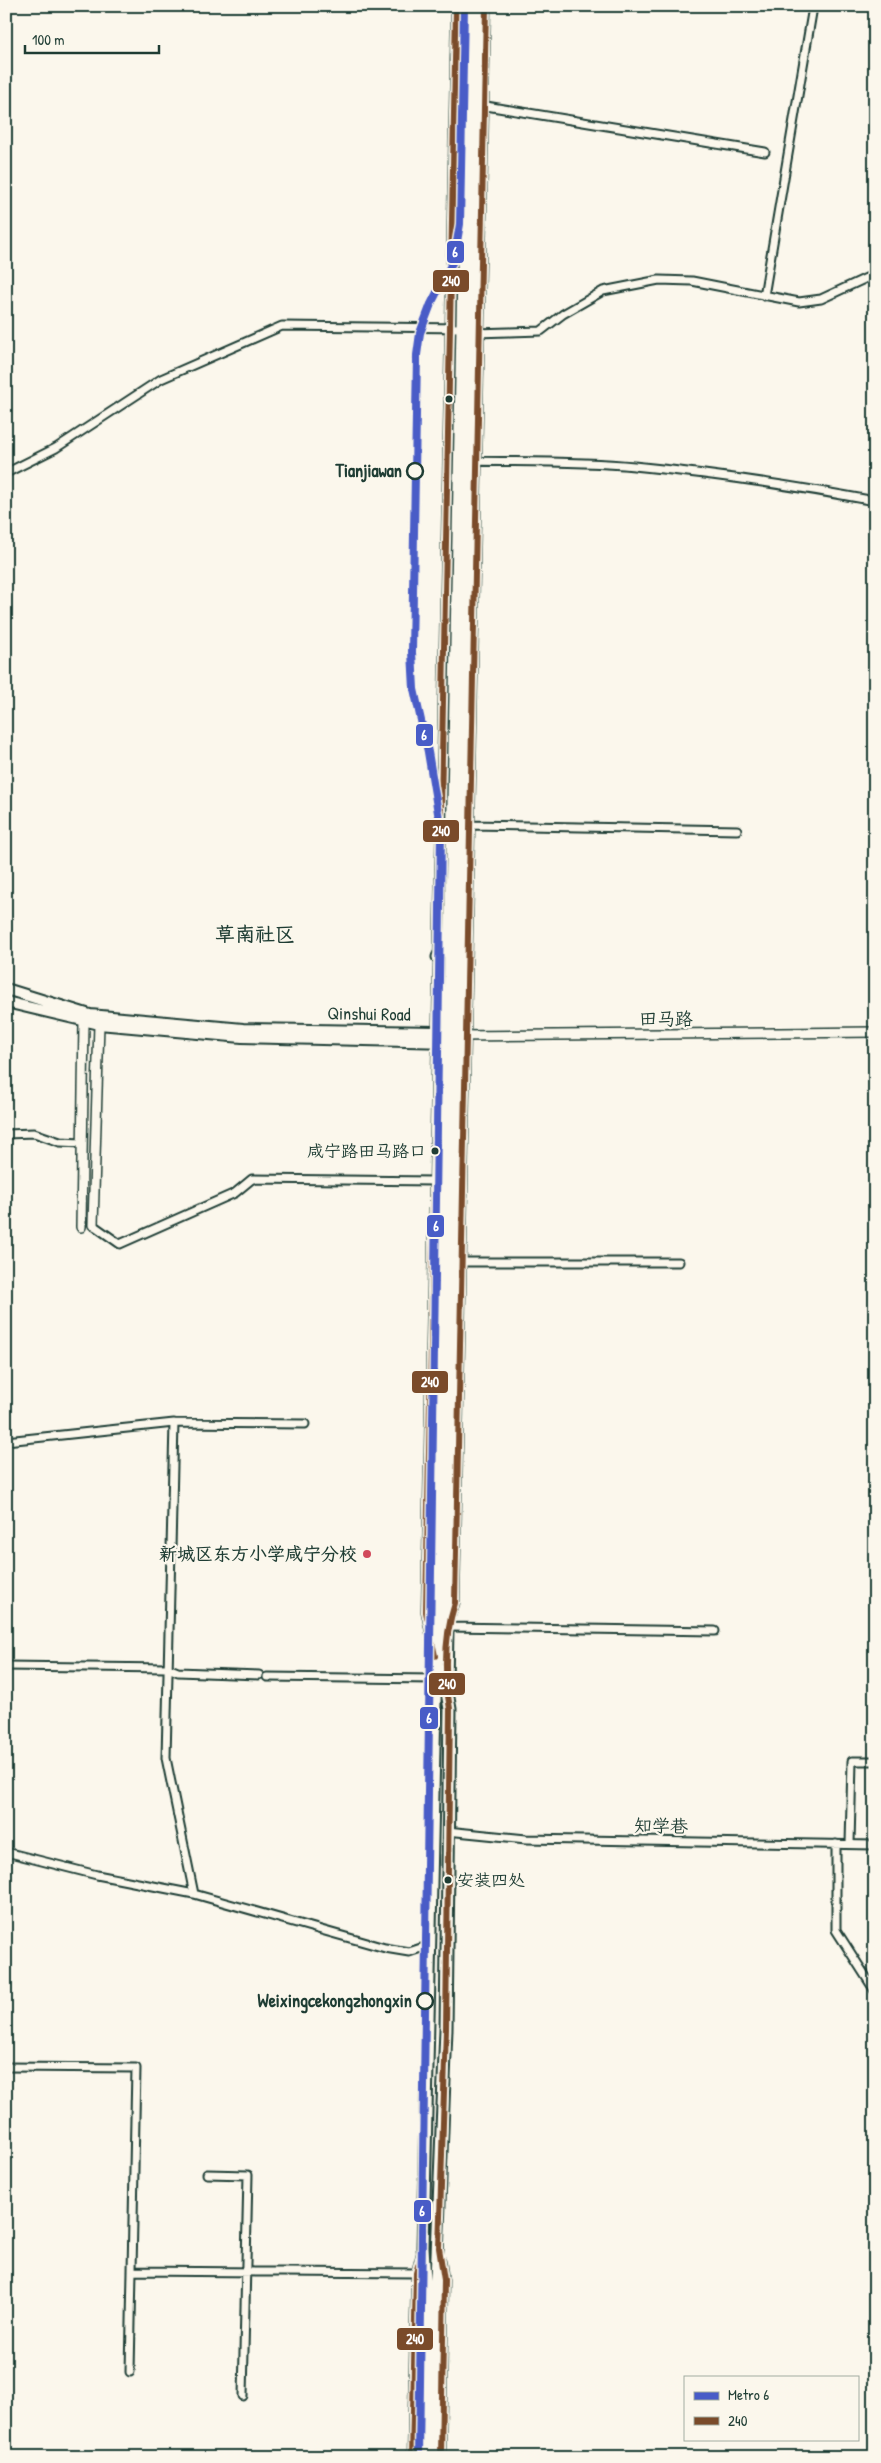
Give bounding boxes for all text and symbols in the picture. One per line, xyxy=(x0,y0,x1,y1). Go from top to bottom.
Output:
scale bar xyxy=(25,22,159,54)
text: 100 m xyxy=(32,29,65,50)
line badge: 6 xyxy=(446,240,465,264)
text: 6 xyxy=(452,242,458,261)
line badge: 240 xyxy=(432,269,470,293)
text: 240 xyxy=(442,271,461,290)
unlabelled marker xyxy=(444,394,454,404)
place label: Tianjiawan xyxy=(335,458,402,483)
marker: Tianjiawan xyxy=(406,462,424,480)
line badge: 6 xyxy=(415,723,434,747)
text: 6 xyxy=(421,725,427,744)
line badge: 240 xyxy=(422,819,460,843)
text: 240 xyxy=(432,821,451,840)
district label: 草南社区 xyxy=(215,920,295,947)
street label: Qinshui Road xyxy=(327,1000,411,1027)
street label: 田马路 xyxy=(639,1006,693,1031)
place label: 咸宁路田马路口 xyxy=(307,1139,426,1162)
marker: 咸宁路田马路口 xyxy=(430,1146,440,1156)
line badge: 6 xyxy=(426,1214,445,1238)
text: 6 xyxy=(433,1216,439,1235)
line badge: 240 xyxy=(411,1370,449,1394)
text: 240 xyxy=(421,1372,440,1391)
place label: 新城区东方小学咸宁分校 xyxy=(159,1541,357,1566)
marker: 新城区东方小学咸宁分校 xyxy=(361,1548,373,1560)
line badge: 240 xyxy=(428,1672,466,1696)
text: 240 xyxy=(438,1674,457,1693)
line badge: 6 xyxy=(419,1706,439,1730)
text: 6 xyxy=(426,1708,432,1727)
street label: 知学巷 xyxy=(634,1813,688,1838)
place label: 安装四处 xyxy=(457,1868,525,1891)
marker: 安装四处 xyxy=(443,1875,453,1885)
place label: Weixingcekongzhongxin xyxy=(258,1988,412,2014)
marker: Weixingcekongzhongxin xyxy=(416,1992,434,2010)
line badge: 6 xyxy=(413,2199,432,2223)
text: 6 xyxy=(419,2201,425,2220)
line badge: 240 xyxy=(396,2327,434,2351)
text: 240 xyxy=(406,2329,425,2348)
legend xyxy=(684,2376,858,2440)
text: Metro 6 xyxy=(728,2384,769,2405)
text: 240 xyxy=(728,2410,748,2431)

